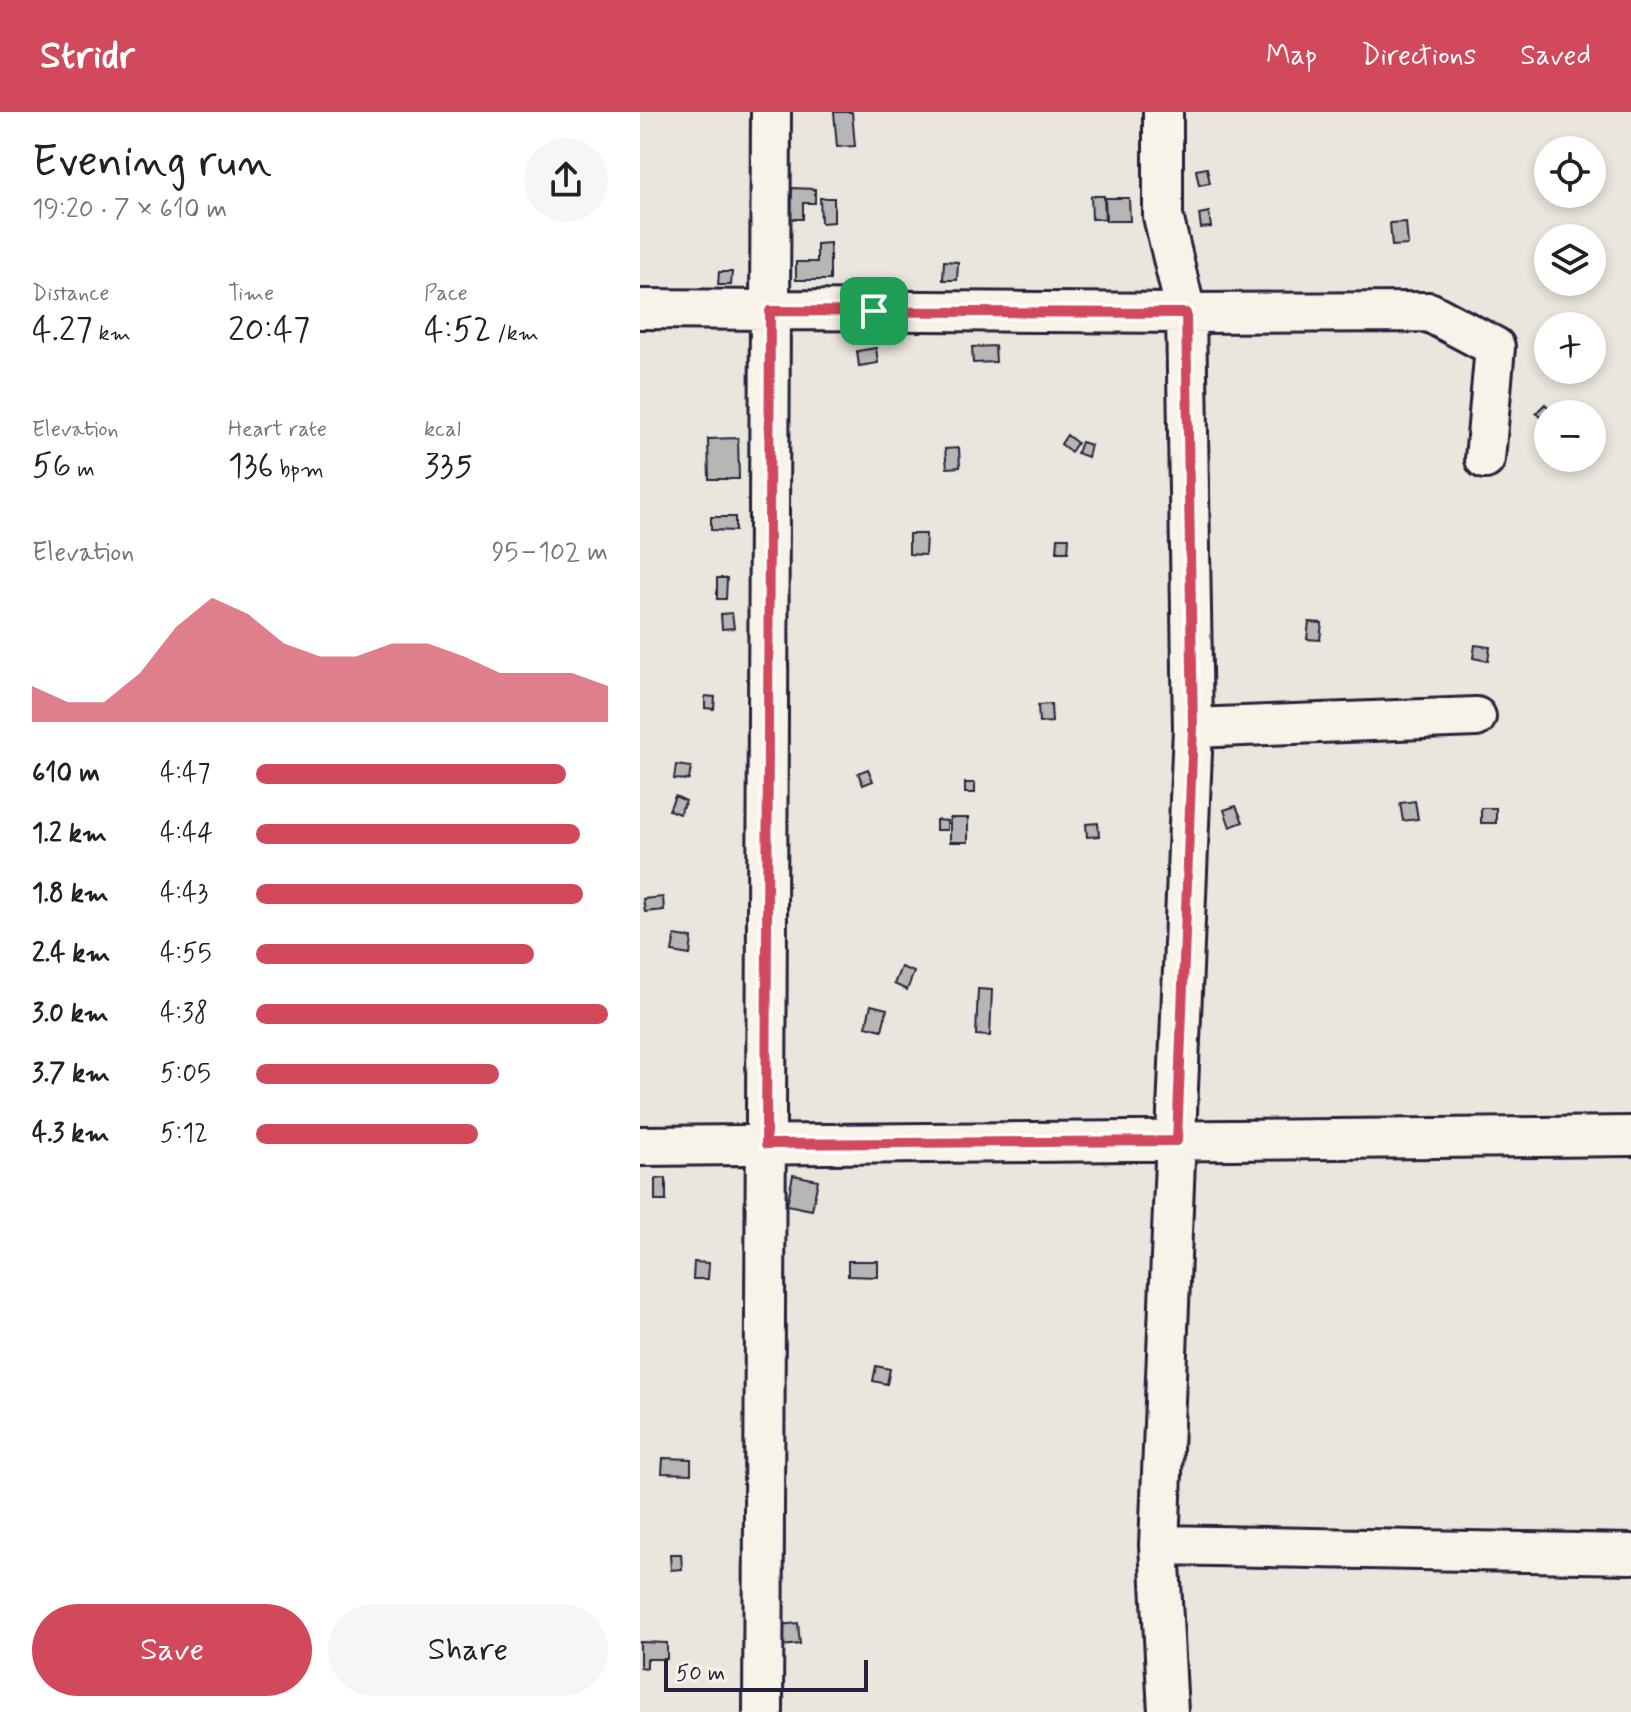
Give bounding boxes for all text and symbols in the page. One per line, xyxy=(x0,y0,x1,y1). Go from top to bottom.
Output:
text: Stridr xyxy=(40,32,135,81)
text: Map xyxy=(1266,38,1317,75)
text: Directions xyxy=(1361,38,1476,75)
text: Saved xyxy=(1520,38,1591,75)
text: Evening run xyxy=(32,134,272,192)
map controls xyxy=(1534,136,1606,472)
button: locate xyxy=(1534,136,1606,208)
button: share xyxy=(524,138,608,222)
text: 19:20 · 7 × 610 m xyxy=(32,193,227,227)
button: layers xyxy=(1534,224,1606,296)
pin xyxy=(840,277,908,345)
text: Distance xyxy=(32,280,109,308)
text: Time xyxy=(228,280,274,308)
text: Pace xyxy=(424,280,468,308)
icon: arrive xyxy=(852,289,896,333)
text: 4.27 xyxy=(32,308,93,353)
text: 20:47 xyxy=(228,308,310,353)
text: 4:52 xyxy=(424,308,491,353)
button: + xyxy=(1534,312,1606,384)
text: km xyxy=(93,320,131,348)
text: /km xyxy=(491,320,539,348)
button: − xyxy=(1534,400,1606,472)
text: Elevation xyxy=(32,416,119,444)
text: Heart rate xyxy=(228,416,327,444)
text: kcal xyxy=(424,416,461,444)
text: 56 xyxy=(32,444,71,489)
text: 136 xyxy=(228,444,274,489)
text: 335 xyxy=(424,444,473,489)
text: m xyxy=(71,456,95,484)
text: bpm xyxy=(274,456,324,484)
text: Elevation xyxy=(32,536,134,570)
text: 95–102 m xyxy=(492,536,608,570)
text: 610 m xyxy=(32,757,100,791)
text: 4:47 xyxy=(160,757,210,791)
text: 1.2 km xyxy=(32,817,107,851)
text: 4:44 xyxy=(160,817,213,851)
text: 1.8 km xyxy=(32,877,109,911)
text: 4:43 xyxy=(160,877,208,911)
text: 2.4 km xyxy=(32,937,110,971)
text: 4:55 xyxy=(160,937,212,971)
text: 3.0 km xyxy=(32,997,109,1031)
text: 4:38 xyxy=(160,997,208,1031)
text: 3.7 km xyxy=(32,1057,110,1091)
text: 5:05 xyxy=(160,1057,211,1091)
text: 4.3 km xyxy=(32,1117,109,1151)
text: 5:12 xyxy=(160,1117,208,1151)
button: Save xyxy=(32,1604,312,1696)
button: Share xyxy=(328,1604,608,1696)
scale bar xyxy=(664,1656,868,1692)
text: 50 m xyxy=(676,1660,725,1688)

